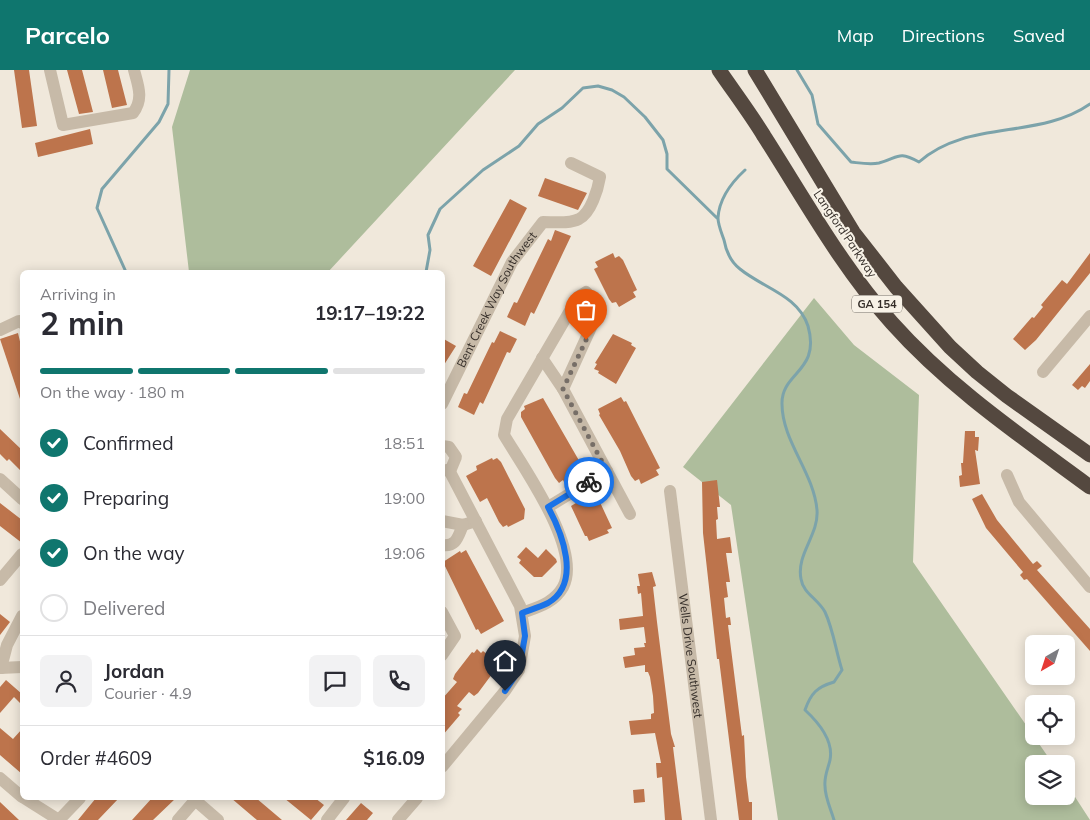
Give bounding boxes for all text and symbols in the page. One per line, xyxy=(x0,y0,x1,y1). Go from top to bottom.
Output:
text: Parcelo xyxy=(25,20,110,50)
text: Map xyxy=(837,24,874,47)
text: Directions xyxy=(902,24,985,47)
text: Saved xyxy=(1013,24,1065,47)
street label: Langford Parkway xyxy=(811,187,881,281)
street label: Bent Creek Way Southwest xyxy=(453,229,540,370)
text: Arriving in xyxy=(40,284,116,304)
pin xyxy=(565,289,607,340)
road number: GA 154 xyxy=(852,295,902,312)
icon: bag xyxy=(572,296,600,324)
text: 19:17–19:22 xyxy=(315,301,425,325)
text: 2 min xyxy=(40,303,124,343)
text: On the way · 180 m xyxy=(40,382,185,402)
icon: check xyxy=(40,429,68,457)
text: Confirmed xyxy=(83,431,174,455)
text: 18:51 xyxy=(383,433,425,453)
courier xyxy=(564,457,614,507)
icon: bike xyxy=(575,468,603,496)
icon: check xyxy=(40,484,68,512)
text: Preparing xyxy=(83,486,169,510)
text: 19:00 xyxy=(383,488,425,508)
icon: check xyxy=(40,539,68,567)
text: On the way xyxy=(83,541,185,565)
text: 19:06 xyxy=(383,543,425,563)
street label: Wells Drive Southwest xyxy=(676,592,706,719)
text: Delivered xyxy=(83,596,165,620)
north arrow xyxy=(1025,635,1075,685)
map controls xyxy=(1025,635,1075,805)
pin xyxy=(484,640,526,691)
icon: home xyxy=(491,647,519,675)
button: person xyxy=(40,655,92,707)
button: chat xyxy=(309,655,361,707)
button: phone xyxy=(373,655,425,707)
text: Jordan xyxy=(104,659,164,683)
text: Courier · 4.9 xyxy=(104,683,192,703)
button: locate xyxy=(1025,695,1075,745)
text: Order #4609 xyxy=(40,746,152,770)
text: $16.09 xyxy=(363,746,425,770)
button: layers xyxy=(1025,755,1075,805)

